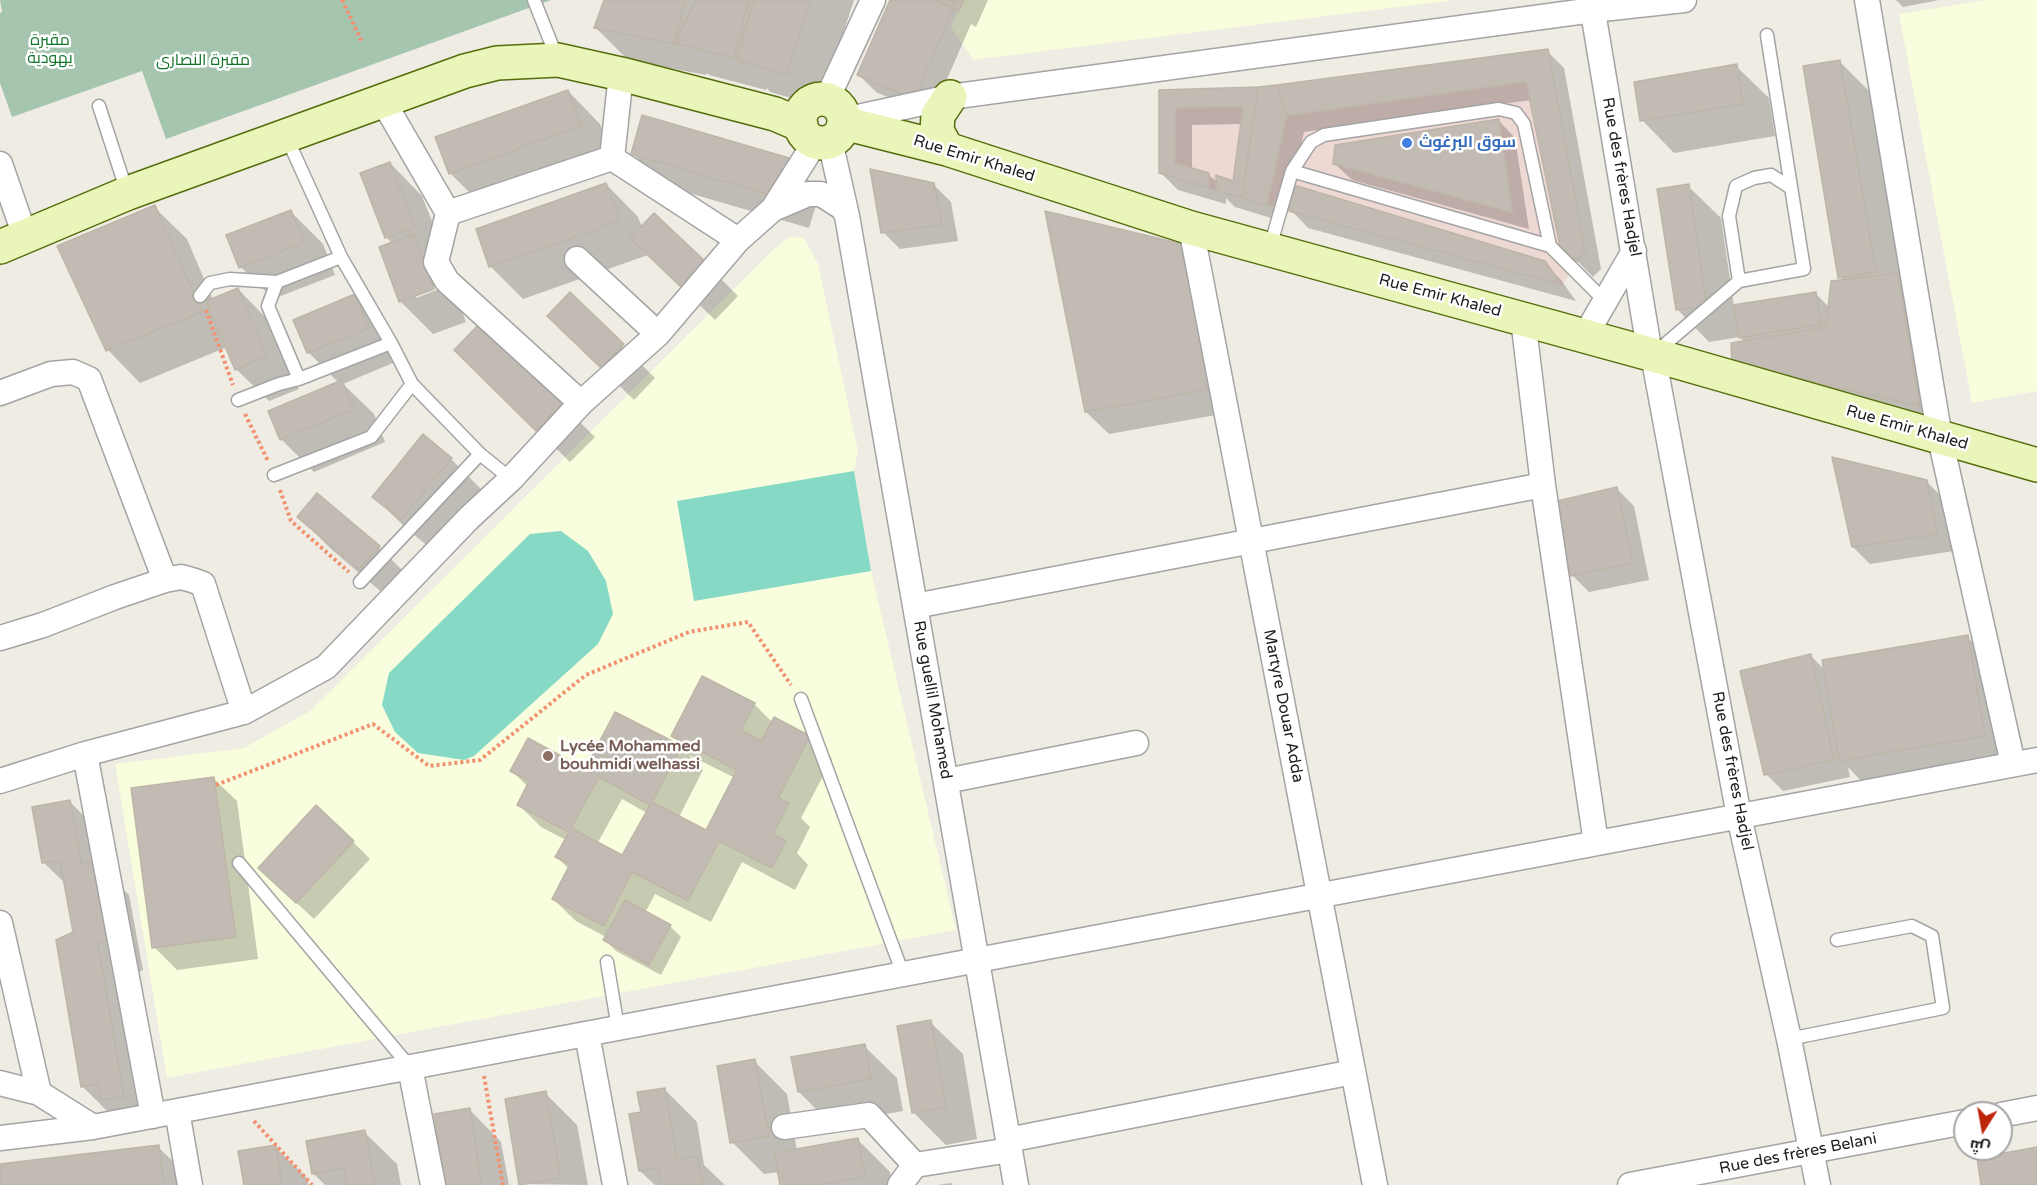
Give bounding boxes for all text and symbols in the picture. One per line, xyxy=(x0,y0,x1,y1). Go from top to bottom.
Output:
park label: مقبرة يهودية xyxy=(27,31,73,69)
park label: مقبرة النصارى xyxy=(156,51,250,71)
street label: Rue des frères Hadjel xyxy=(1598,96,1644,258)
street label: Rue Emir Khaled xyxy=(911,131,1037,187)
place label: سوق البرغوث xyxy=(1419,133,1516,153)
marker: سوق البرغوث xyxy=(1400,136,1414,150)
street label: Rue Emir Khaled xyxy=(1377,270,1503,322)
street label: Rue Emir Khaled xyxy=(1844,401,1970,455)
street label: Rue guellil Mohamed xyxy=(909,619,955,781)
street label: Martyre Douar Adda xyxy=(1259,628,1307,784)
street label: Rue des frères Hadjel xyxy=(1707,690,1757,852)
place label: Lycée Mohammed bouhmidi welhassi xyxy=(560,737,701,775)
marker: Lycée Mohammed bouhmidi welhassi xyxy=(541,749,555,763)
north arrow xyxy=(1953,1101,2013,1161)
street label: Rue des frères Belani xyxy=(1718,1129,1878,1179)
text: ش xyxy=(1968,1135,1992,1158)

